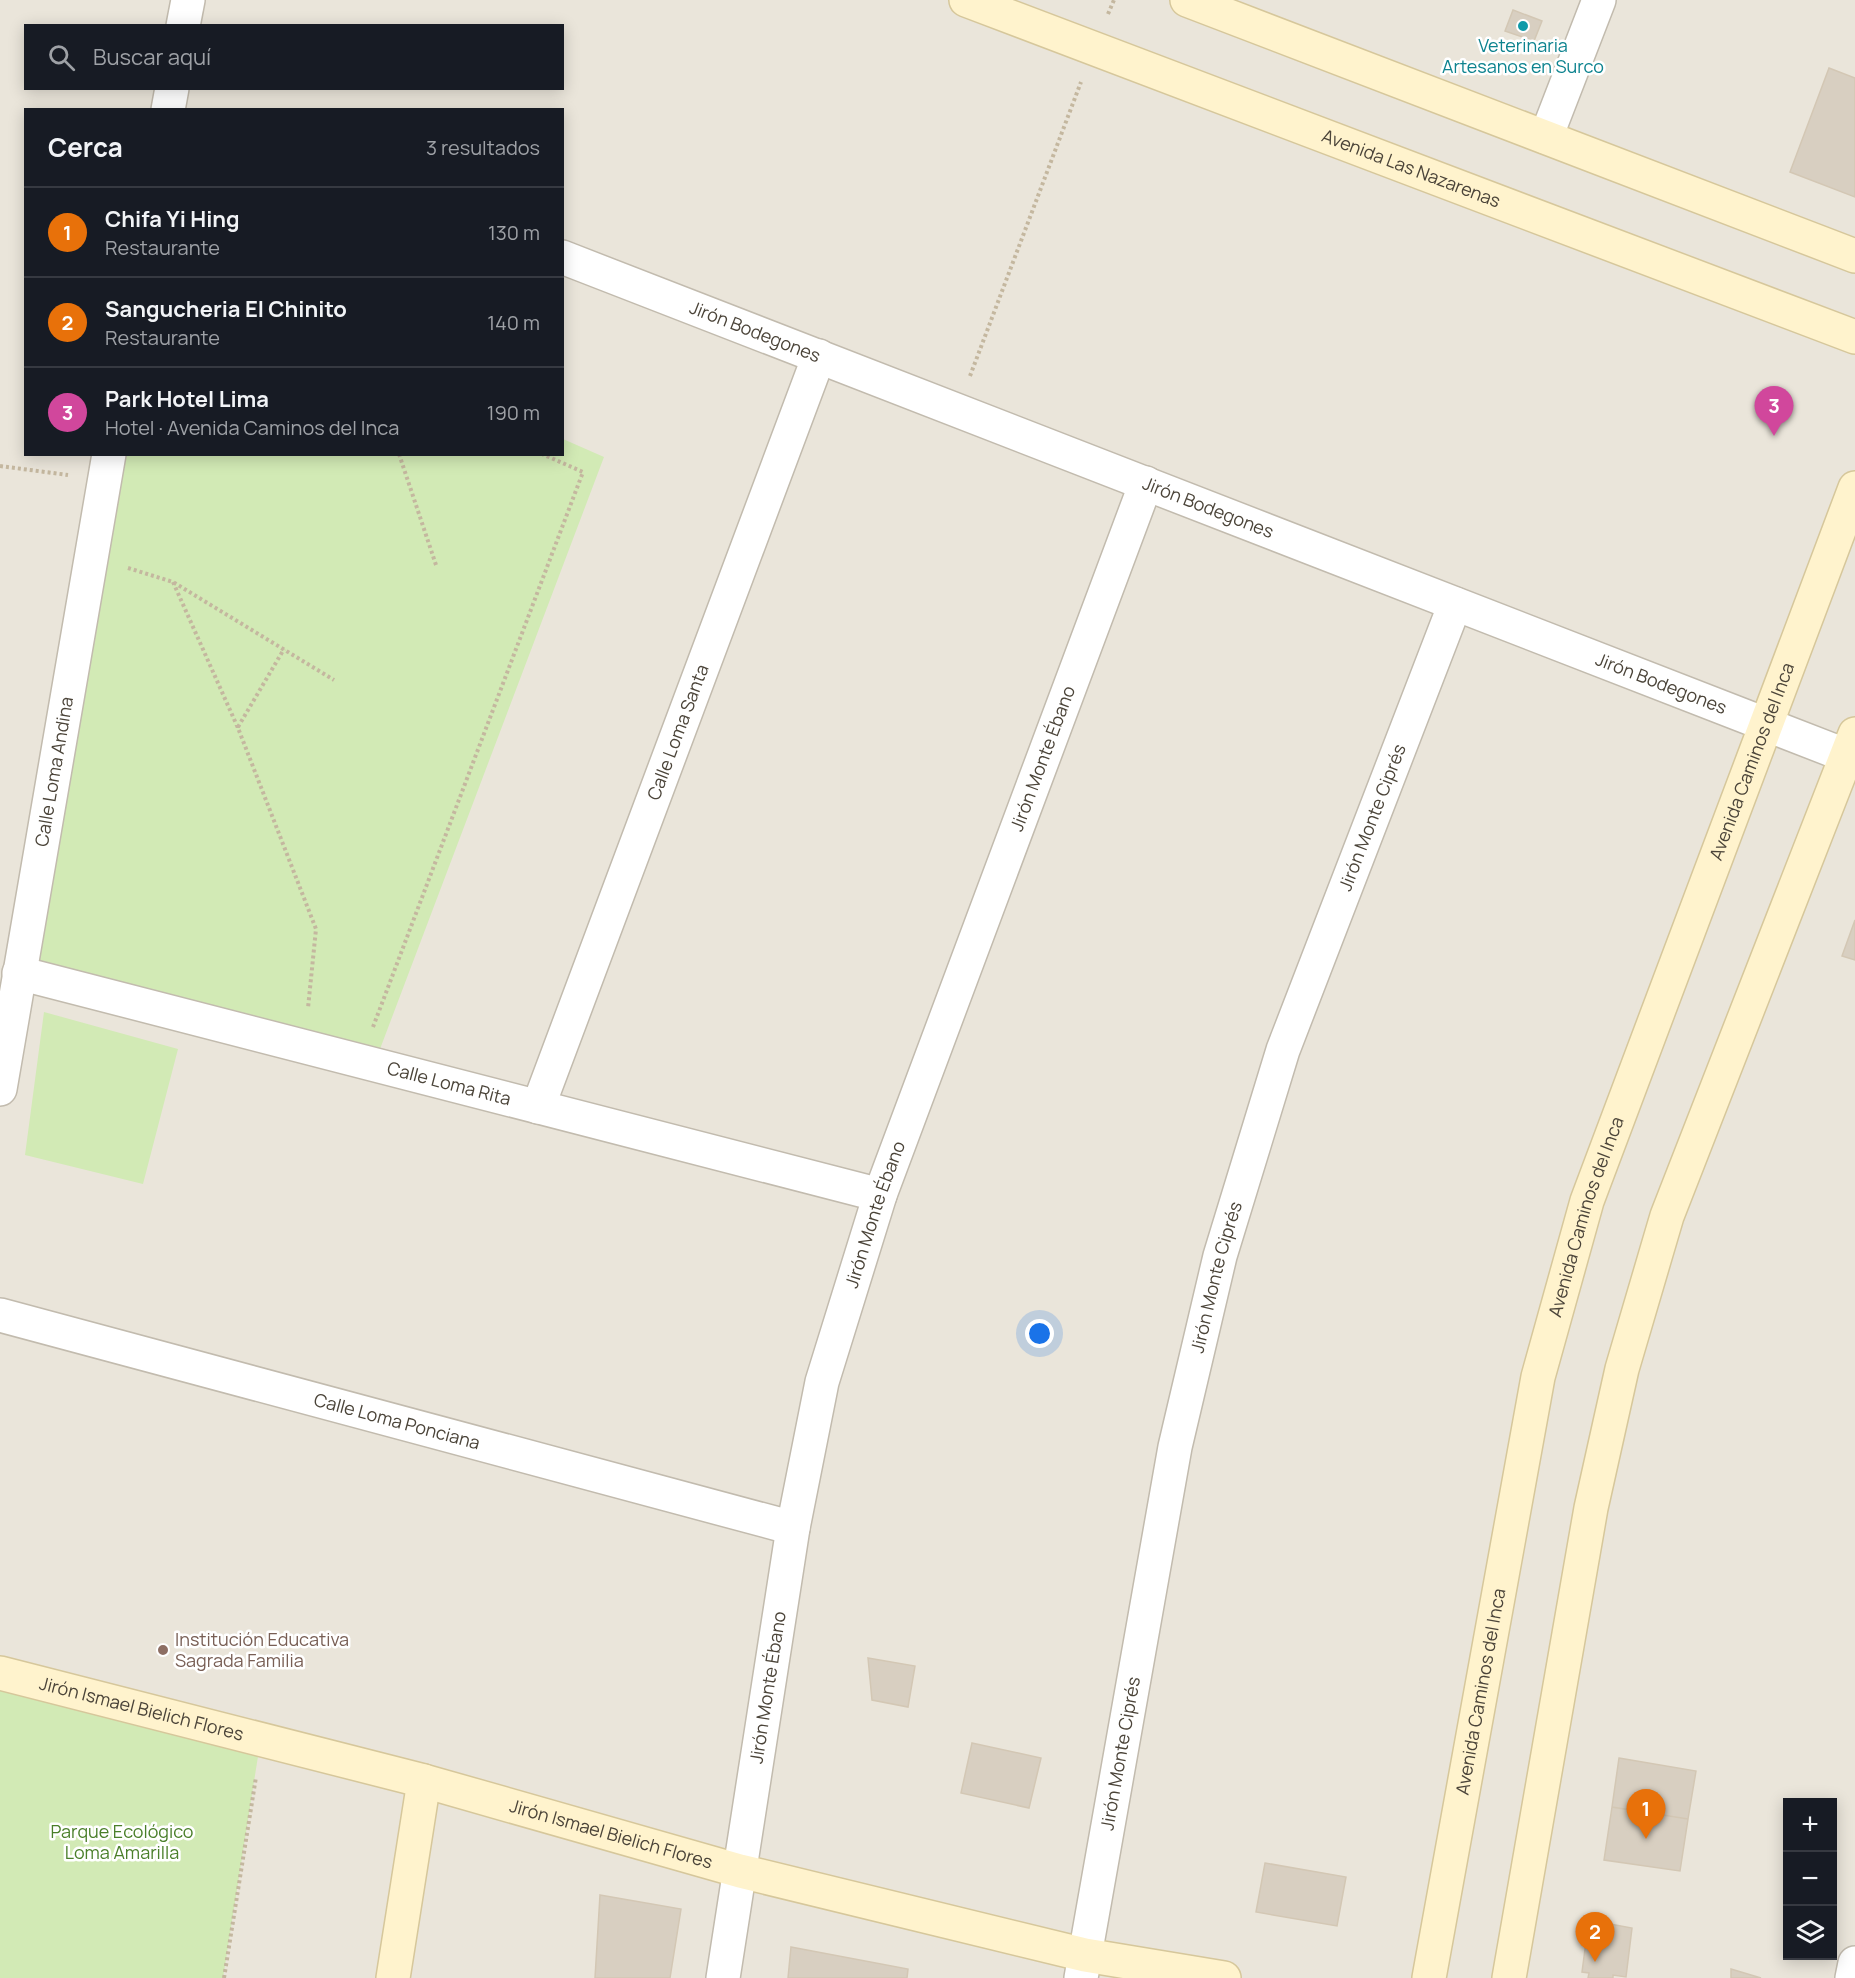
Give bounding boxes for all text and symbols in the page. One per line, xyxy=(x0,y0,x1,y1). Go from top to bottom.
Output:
marker: Veterinaria Artesanos en Surco xyxy=(1516,19,1530,33)
search box xyxy=(24,24,564,90)
place label: Veterinaria Artesanos en Surco xyxy=(1442,33,1604,78)
icon: search xyxy=(45,41,78,74)
text: Buscar aquí xyxy=(93,42,211,72)
street label: Avenida Las Nazarenas xyxy=(1319,123,1504,213)
text: Cerca xyxy=(48,129,123,165)
text: 3 resultados xyxy=(426,134,540,161)
text: Chifa Yi Hing xyxy=(105,204,240,234)
text: 1 xyxy=(63,219,72,246)
text: 130 m xyxy=(488,219,540,246)
text: Restaurante xyxy=(105,234,220,261)
text: Sangucheria El Chinito xyxy=(105,294,347,324)
street label: Jirón Bodegones xyxy=(686,295,824,367)
text: 2 xyxy=(62,309,73,336)
text: 140 m xyxy=(487,309,540,336)
text: Restaurante xyxy=(105,324,220,351)
text: Park Hotel Lima xyxy=(105,384,269,414)
pin: 3 xyxy=(1754,386,1794,436)
text: 3 xyxy=(62,399,73,426)
text: 190 m xyxy=(487,399,540,426)
text: Hotel · Avenida Caminos del Inca xyxy=(105,414,399,441)
street label: Jirón Bodegones xyxy=(1139,471,1277,543)
street label: Jirón Bodegones xyxy=(1592,646,1730,719)
street label: Avenida Caminos del Inca xyxy=(1703,659,1799,863)
street label: Calle Loma Santa xyxy=(641,661,714,803)
street label: Jirón Monte Ébano xyxy=(1004,682,1080,834)
street label: Calle Loma Andina xyxy=(29,695,78,848)
street label: Jirón Monte Ciprés xyxy=(1333,740,1411,894)
street label: Calle Loma Rita xyxy=(385,1055,514,1110)
street label: Avenida Caminos del Inca xyxy=(1542,1113,1629,1320)
street label: Jirón Monte Ébano xyxy=(839,1137,910,1291)
street label: Jirón Monte Ciprés xyxy=(1185,1198,1247,1355)
your location xyxy=(1025,1319,1054,1348)
street label: Calle Loma Ponciana xyxy=(312,1387,483,1454)
street label: Avenida Caminos del Inca xyxy=(1449,1586,1510,1797)
street label: Jirón Monte Ébano xyxy=(744,1610,791,1765)
place label: Institución Educativa Sagrada Familia xyxy=(175,1627,349,1672)
marker: Institución Educativa Sagrada Familia xyxy=(156,1643,170,1657)
street label: Jirón Ismael Bielich Flores xyxy=(37,1671,246,1746)
street label: Jirón Monte Ciprés xyxy=(1094,1675,1145,1832)
pin: 1 xyxy=(1626,1790,1666,1839)
street label: Jirón Ismael Bielich Flores xyxy=(507,1793,715,1874)
map controls xyxy=(1783,1798,1837,1960)
button: + xyxy=(1783,1798,1837,1852)
park label: Parque Ecológico Loma Amarilla xyxy=(50,1819,194,1864)
button: − xyxy=(1783,1852,1837,1906)
button: layers xyxy=(1783,1906,1837,1960)
pin: 2 xyxy=(1576,1912,1614,1962)

